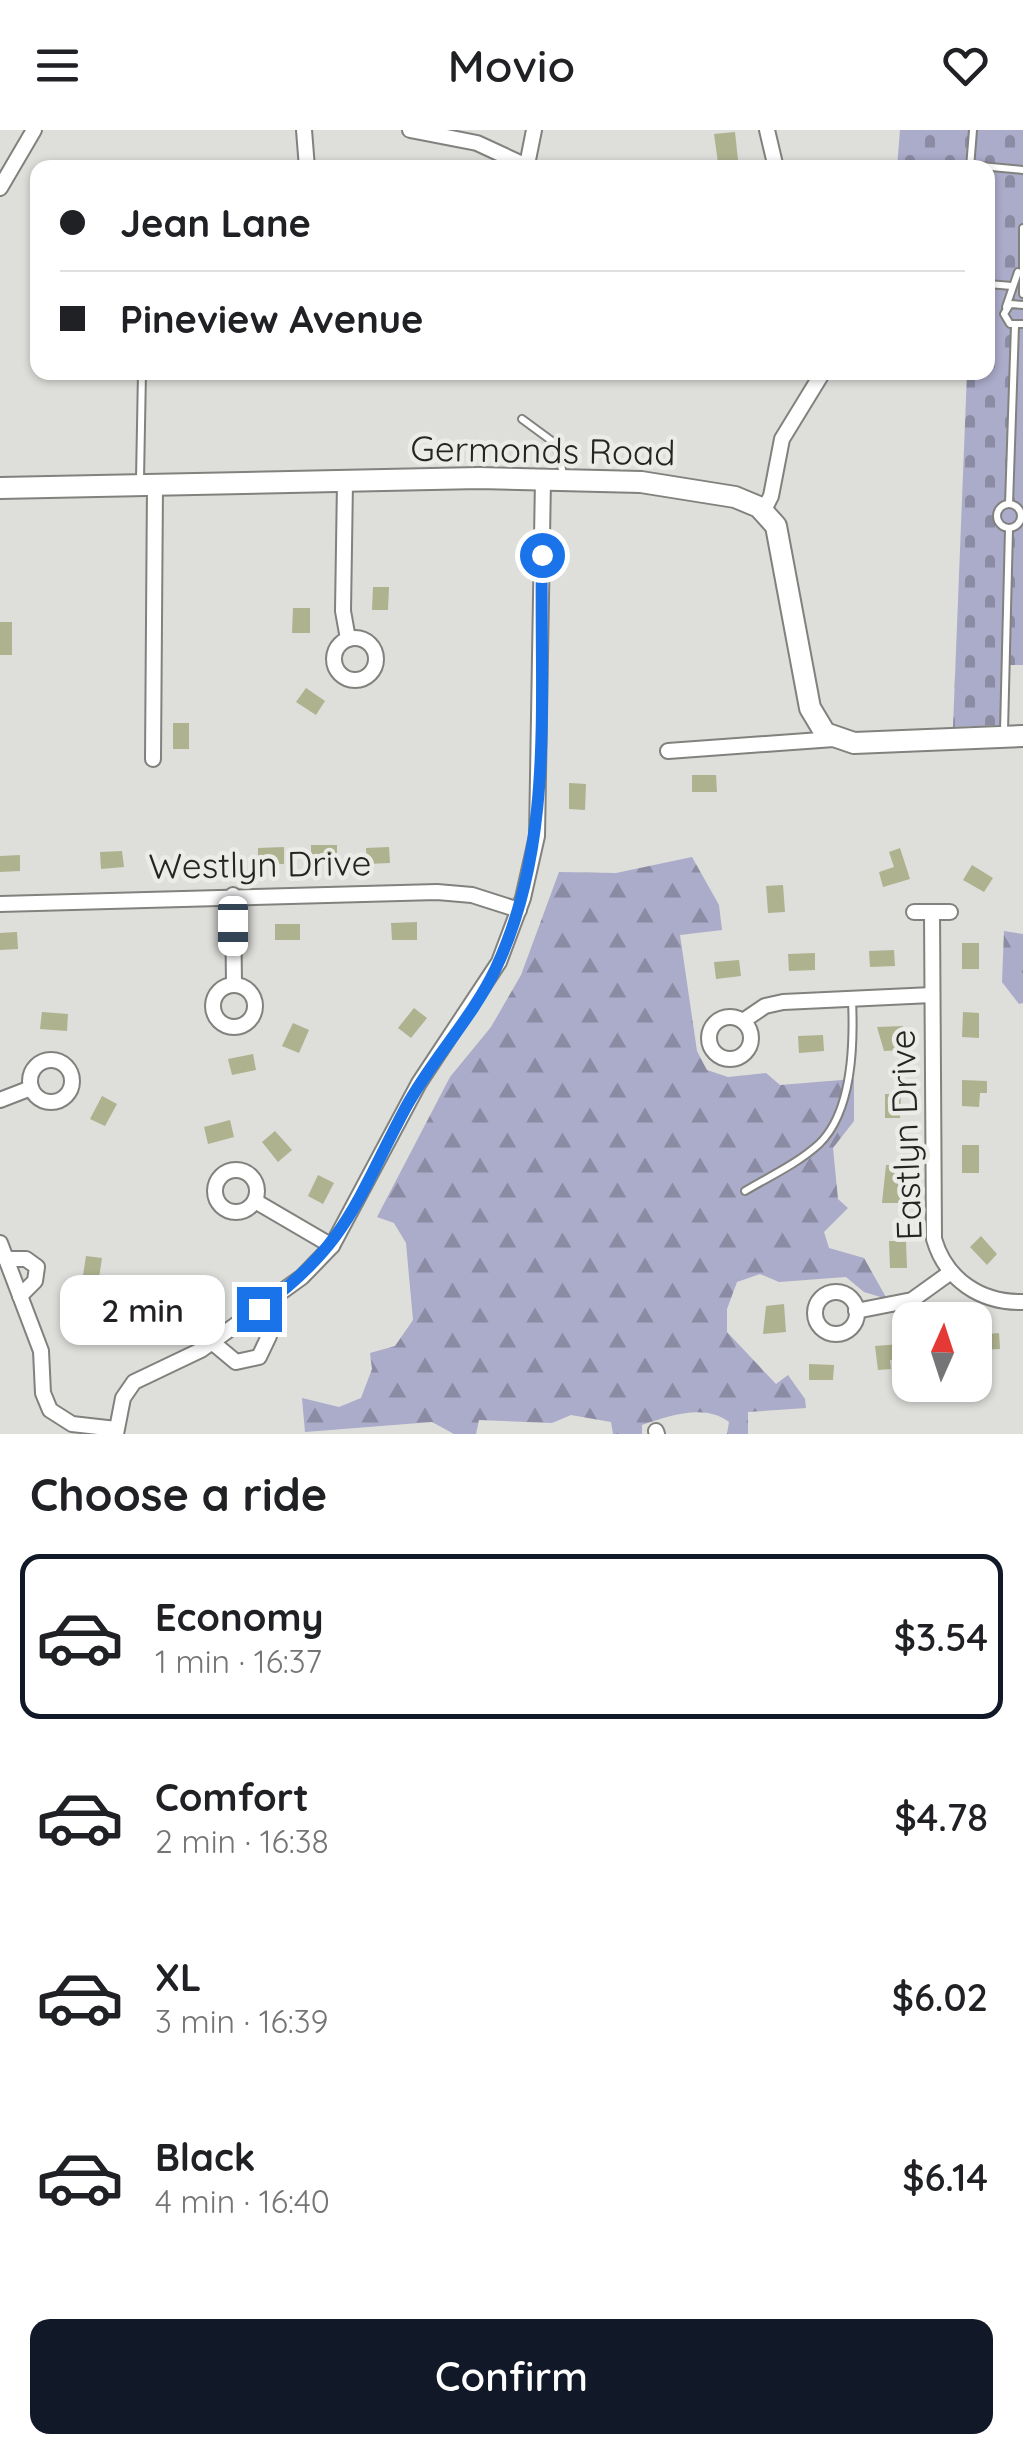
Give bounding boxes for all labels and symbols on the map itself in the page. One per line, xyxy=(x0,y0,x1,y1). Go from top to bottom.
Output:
street label: Germonds Road xyxy=(410,426,676,474)
route start xyxy=(520,533,565,578)
street label: Westlyn Drive xyxy=(148,840,372,888)
car xyxy=(218,896,248,956)
street label: Eastlyn Drive xyxy=(879,1029,931,1241)
callout: 2 min xyxy=(59,1274,224,1344)
route end xyxy=(237,1287,282,1332)
north arrow xyxy=(892,1302,992,1402)

